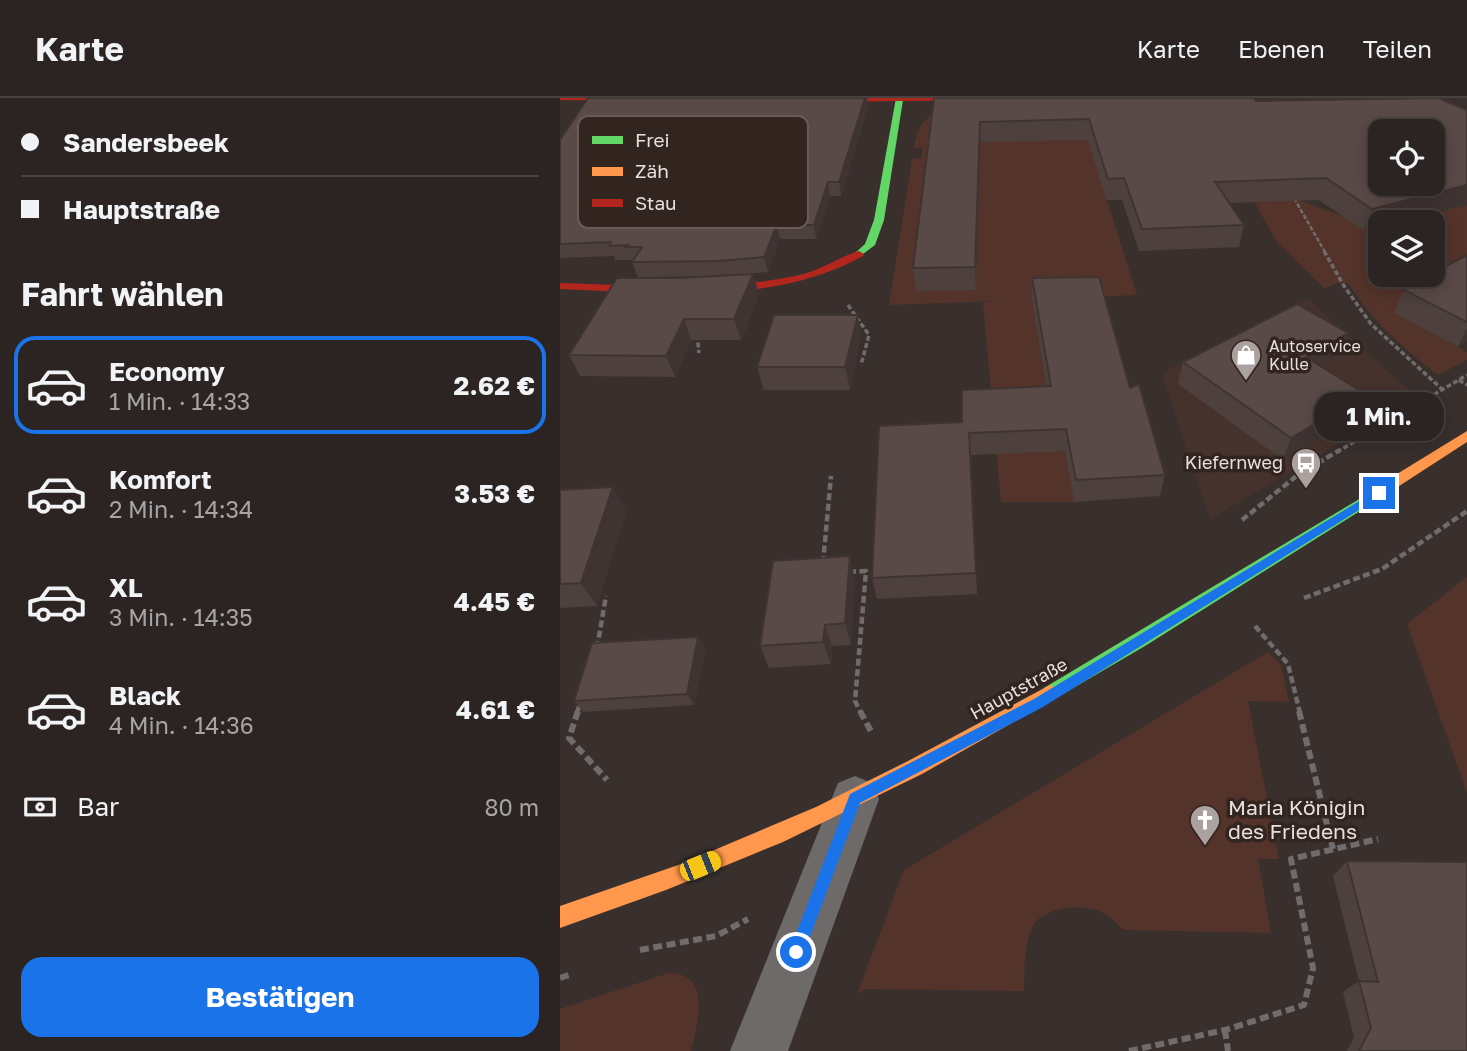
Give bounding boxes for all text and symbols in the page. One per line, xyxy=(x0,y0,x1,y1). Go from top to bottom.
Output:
text: Karte xyxy=(35,29,124,68)
text: Karte xyxy=(1137,34,1200,63)
text: Ebenen xyxy=(1238,34,1325,63)
text: Teilen xyxy=(1363,34,1432,63)
legend xyxy=(578,116,808,228)
map controls xyxy=(1368,119,1445,287)
button: locate xyxy=(1368,119,1445,196)
text: Sandersbeek xyxy=(63,127,229,158)
text: Frei xyxy=(635,128,670,151)
text: Zäh xyxy=(635,159,669,182)
text: Stau xyxy=(635,191,677,214)
text: Hauptstraße xyxy=(63,194,220,225)
button: layers xyxy=(1368,210,1445,287)
text: Fahrt wählen xyxy=(21,275,224,313)
place label: Autoservice Kulle xyxy=(1269,336,1361,374)
shop icon: Autoservice Kulle xyxy=(1229,338,1263,382)
icon: car xyxy=(25,354,88,417)
text: Economy xyxy=(109,356,225,387)
text: 2.62 € xyxy=(454,370,535,401)
text: 1 Min. · 14:33 xyxy=(109,387,250,415)
callout: 1 Min. xyxy=(1314,392,1444,440)
text: 1 Min. xyxy=(1346,402,1412,430)
bus stop icon: Kiefernweg xyxy=(1289,446,1323,490)
place label: Kiefernweg xyxy=(1185,451,1283,473)
icon: car xyxy=(25,462,88,525)
text: Komfort xyxy=(109,464,212,495)
route end xyxy=(1363,477,1395,509)
text: 3.53 € xyxy=(454,478,535,509)
text: 2 Min. · 14:34 xyxy=(109,495,253,523)
icon: car xyxy=(25,570,88,633)
text: XL xyxy=(109,572,143,603)
text: 4.45 € xyxy=(453,586,535,617)
text: 3 Min. · 14:35 xyxy=(109,603,252,631)
street label: Hauptstraße xyxy=(966,652,1071,724)
icon: car xyxy=(25,678,88,741)
text: Black xyxy=(109,680,181,711)
text: 4.61 € xyxy=(456,694,535,725)
text: 4 Min. · 14:36 xyxy=(109,711,254,739)
icon: cash xyxy=(21,788,59,826)
text: Bar xyxy=(77,791,119,822)
text: 80 m xyxy=(485,793,539,821)
place label: Maria Königin des Friedens xyxy=(1228,794,1366,844)
church icon: Maria Königin des Friedens xyxy=(1188,803,1222,847)
car xyxy=(677,848,724,884)
route start xyxy=(780,936,812,968)
button: Bestätigen xyxy=(21,957,539,1037)

